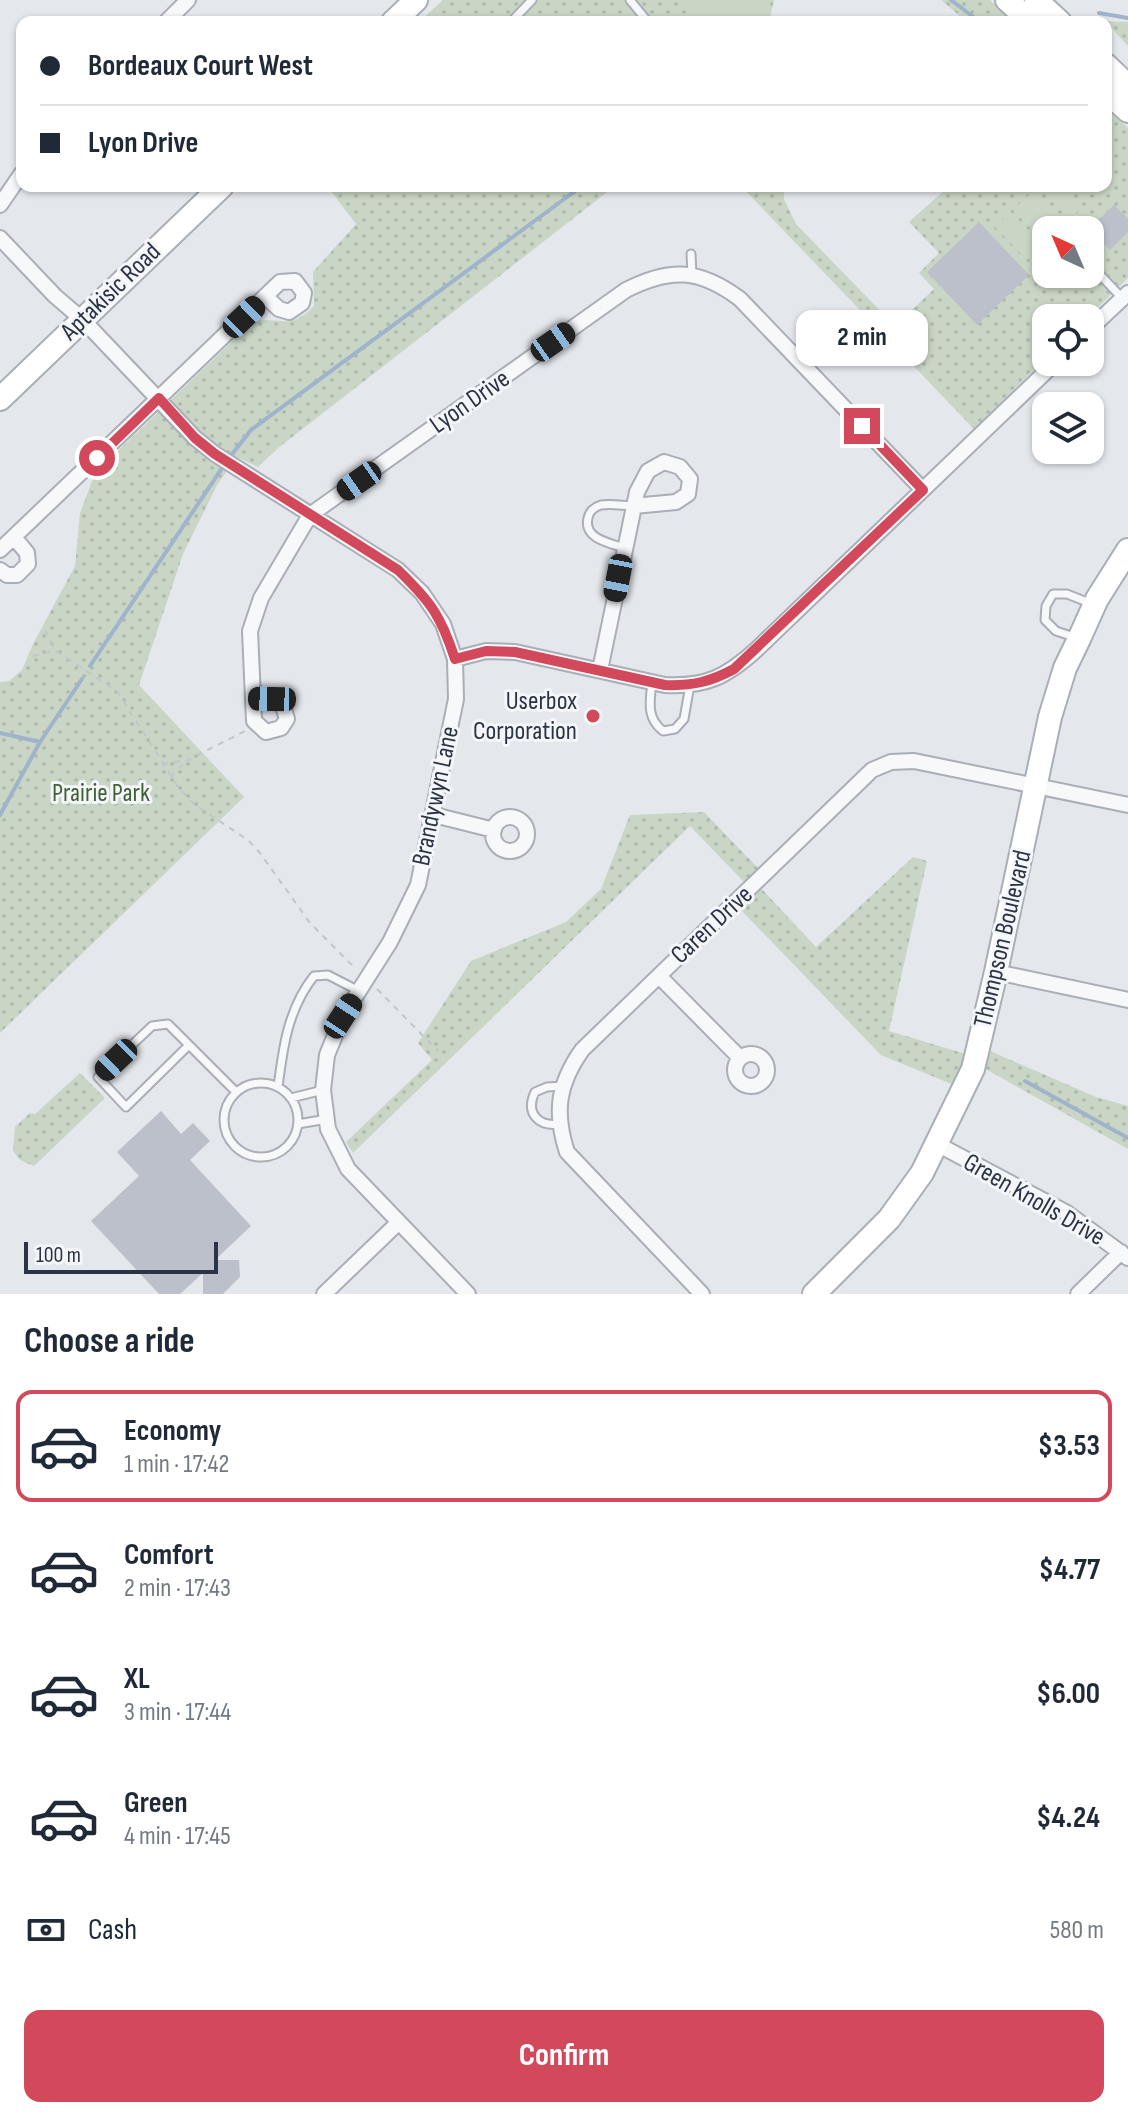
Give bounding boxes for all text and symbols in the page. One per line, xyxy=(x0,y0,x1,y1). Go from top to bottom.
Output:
text: Bordeaux Court West xyxy=(88,48,313,84)
text: Lyon Drive xyxy=(88,125,198,161)
north arrow xyxy=(1032,216,1104,288)
map controls xyxy=(1032,216,1104,464)
street label: Aptakisic Road xyxy=(54,237,167,348)
car xyxy=(218,292,270,342)
button: locate xyxy=(1032,304,1104,376)
callout: 2 min xyxy=(796,310,928,366)
car xyxy=(526,318,580,366)
text: 2 min xyxy=(837,322,887,353)
street label: Lyon Drive xyxy=(424,363,516,441)
button: layers xyxy=(1032,392,1104,464)
route end xyxy=(844,408,880,444)
route start xyxy=(79,440,115,476)
car xyxy=(332,457,386,505)
car xyxy=(602,552,634,604)
place label: Userbox Corporation xyxy=(473,686,577,747)
car xyxy=(248,687,296,711)
marker: Userbox Corporation xyxy=(584,707,602,725)
street label: Brandywyn Lane xyxy=(406,723,466,869)
park label: Prairie Park xyxy=(52,778,150,809)
street label: Thompson Boulevard xyxy=(968,847,1038,1031)
street label: Caren Drive xyxy=(665,879,759,971)
car xyxy=(320,989,366,1043)
car xyxy=(90,1035,142,1085)
street label: Green Knolls Drive xyxy=(958,1147,1110,1253)
scale bar xyxy=(24,1238,218,1274)
text: 100 m xyxy=(36,1242,81,1269)
text: Choose a ride xyxy=(24,1320,195,1363)
icon: car xyxy=(28,1410,100,1482)
text: Economy xyxy=(124,1413,221,1449)
text: $3.53 xyxy=(1038,1428,1100,1464)
text: 1 min · 17:42 xyxy=(124,1449,229,1480)
icon: car xyxy=(28,1534,100,1606)
text: Comfort xyxy=(124,1537,214,1573)
text: $4.77 xyxy=(1039,1552,1100,1588)
text: 2 min · 17:43 xyxy=(124,1573,231,1604)
icon: car xyxy=(28,1658,100,1730)
text: XL xyxy=(124,1661,150,1697)
text: $6.00 xyxy=(1036,1676,1100,1712)
text: 3 min · 17:44 xyxy=(124,1697,231,1728)
icon: car xyxy=(28,1782,100,1854)
text: Green xyxy=(124,1785,188,1821)
text: $4.24 xyxy=(1036,1800,1100,1836)
text: 4 min · 17:45 xyxy=(124,1821,231,1852)
icon: cash xyxy=(24,1908,68,1952)
text: Cash xyxy=(88,1912,137,1948)
text: 580 m xyxy=(1050,1915,1104,1946)
button: Confirm xyxy=(24,2010,1104,2102)

